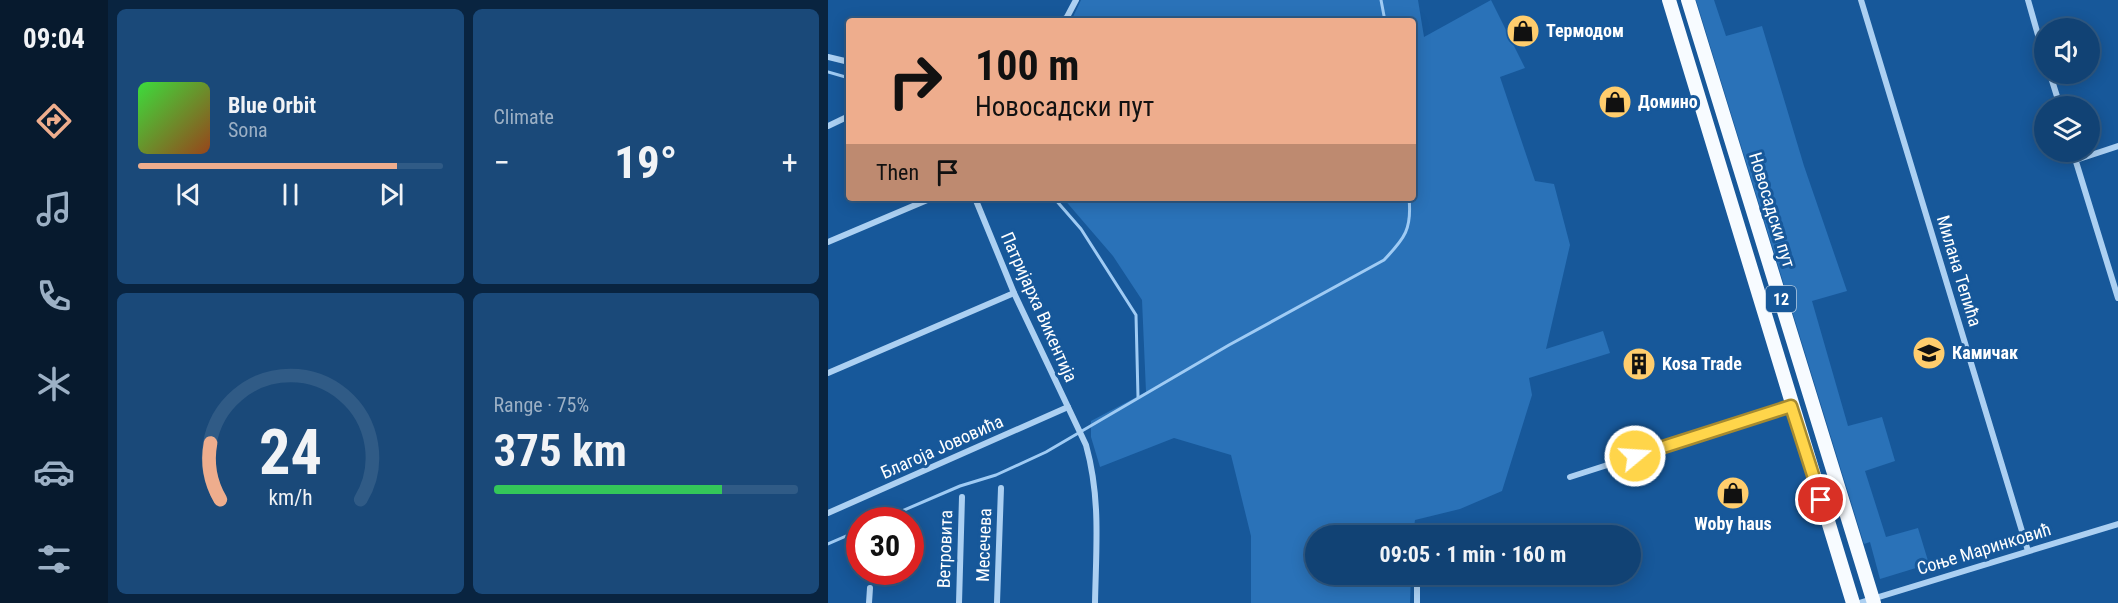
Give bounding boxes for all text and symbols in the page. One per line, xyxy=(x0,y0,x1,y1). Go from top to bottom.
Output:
shop icon: Термодом xyxy=(1505,13,1541,49)
map controls xyxy=(2034,18,2100,162)
button: sound xyxy=(2034,18,2100,84)
place label: Термодом xyxy=(1546,20,1624,41)
text: 09:04 xyxy=(23,23,85,55)
text: 100 m xyxy=(975,41,1080,90)
icon: right xyxy=(876,42,954,120)
shop icon: Домино xyxy=(1597,84,1633,120)
text: Новосадски пут xyxy=(975,91,1154,123)
place label: Домино xyxy=(1638,91,1698,112)
text: Blue Orbit xyxy=(228,93,316,118)
button: layers xyxy=(2034,96,2100,162)
icon: directions xyxy=(33,100,75,142)
text: Climate xyxy=(494,105,554,129)
text: Sona xyxy=(228,118,268,142)
text: 19° xyxy=(614,136,677,189)
text: − xyxy=(494,143,510,182)
text: + xyxy=(782,143,798,182)
street label: Новосадски пут xyxy=(1745,150,1800,270)
icon: arrive xyxy=(931,156,964,189)
text: Then xyxy=(876,160,919,185)
icon: previous xyxy=(172,178,205,211)
icon: pause xyxy=(274,178,307,211)
icon: next xyxy=(375,178,408,211)
icon: music xyxy=(33,188,75,230)
street label: Милана Тепића xyxy=(1933,213,1986,329)
street label: Патријарха Викентија xyxy=(997,229,1082,385)
icon: phone xyxy=(33,275,75,317)
road number: 12 xyxy=(1766,286,1796,312)
school or university icon: Камичак xyxy=(1911,335,1947,371)
place label: Камичак xyxy=(1952,342,2018,363)
building icon: Kosa Trade xyxy=(1621,346,1657,382)
place label: Kosa Trade xyxy=(1662,353,1742,374)
icon: climate xyxy=(33,363,75,405)
text: Range · 75% xyxy=(494,393,589,417)
street label: Благоја Јововића xyxy=(877,410,1006,483)
text: 24 xyxy=(259,416,322,489)
text: 375 km xyxy=(494,424,627,477)
position arrow xyxy=(1603,424,1667,488)
icon: car xyxy=(33,451,75,493)
pin xyxy=(1795,474,1846,525)
shop icon: Woby haus xyxy=(1715,475,1751,511)
icon: arrive xyxy=(1804,483,1837,516)
text: km/h xyxy=(268,486,312,511)
speed limit sign: 30 xyxy=(846,507,924,585)
street label: Месечева xyxy=(972,508,995,582)
street label: Ветровита xyxy=(933,510,956,588)
place label: Woby haus xyxy=(1694,513,1772,534)
street label: Соње Маринковић xyxy=(1914,518,2054,579)
icon: filters xyxy=(33,538,75,580)
text: 09:05 · 1 min · 160 m xyxy=(1380,542,1566,567)

